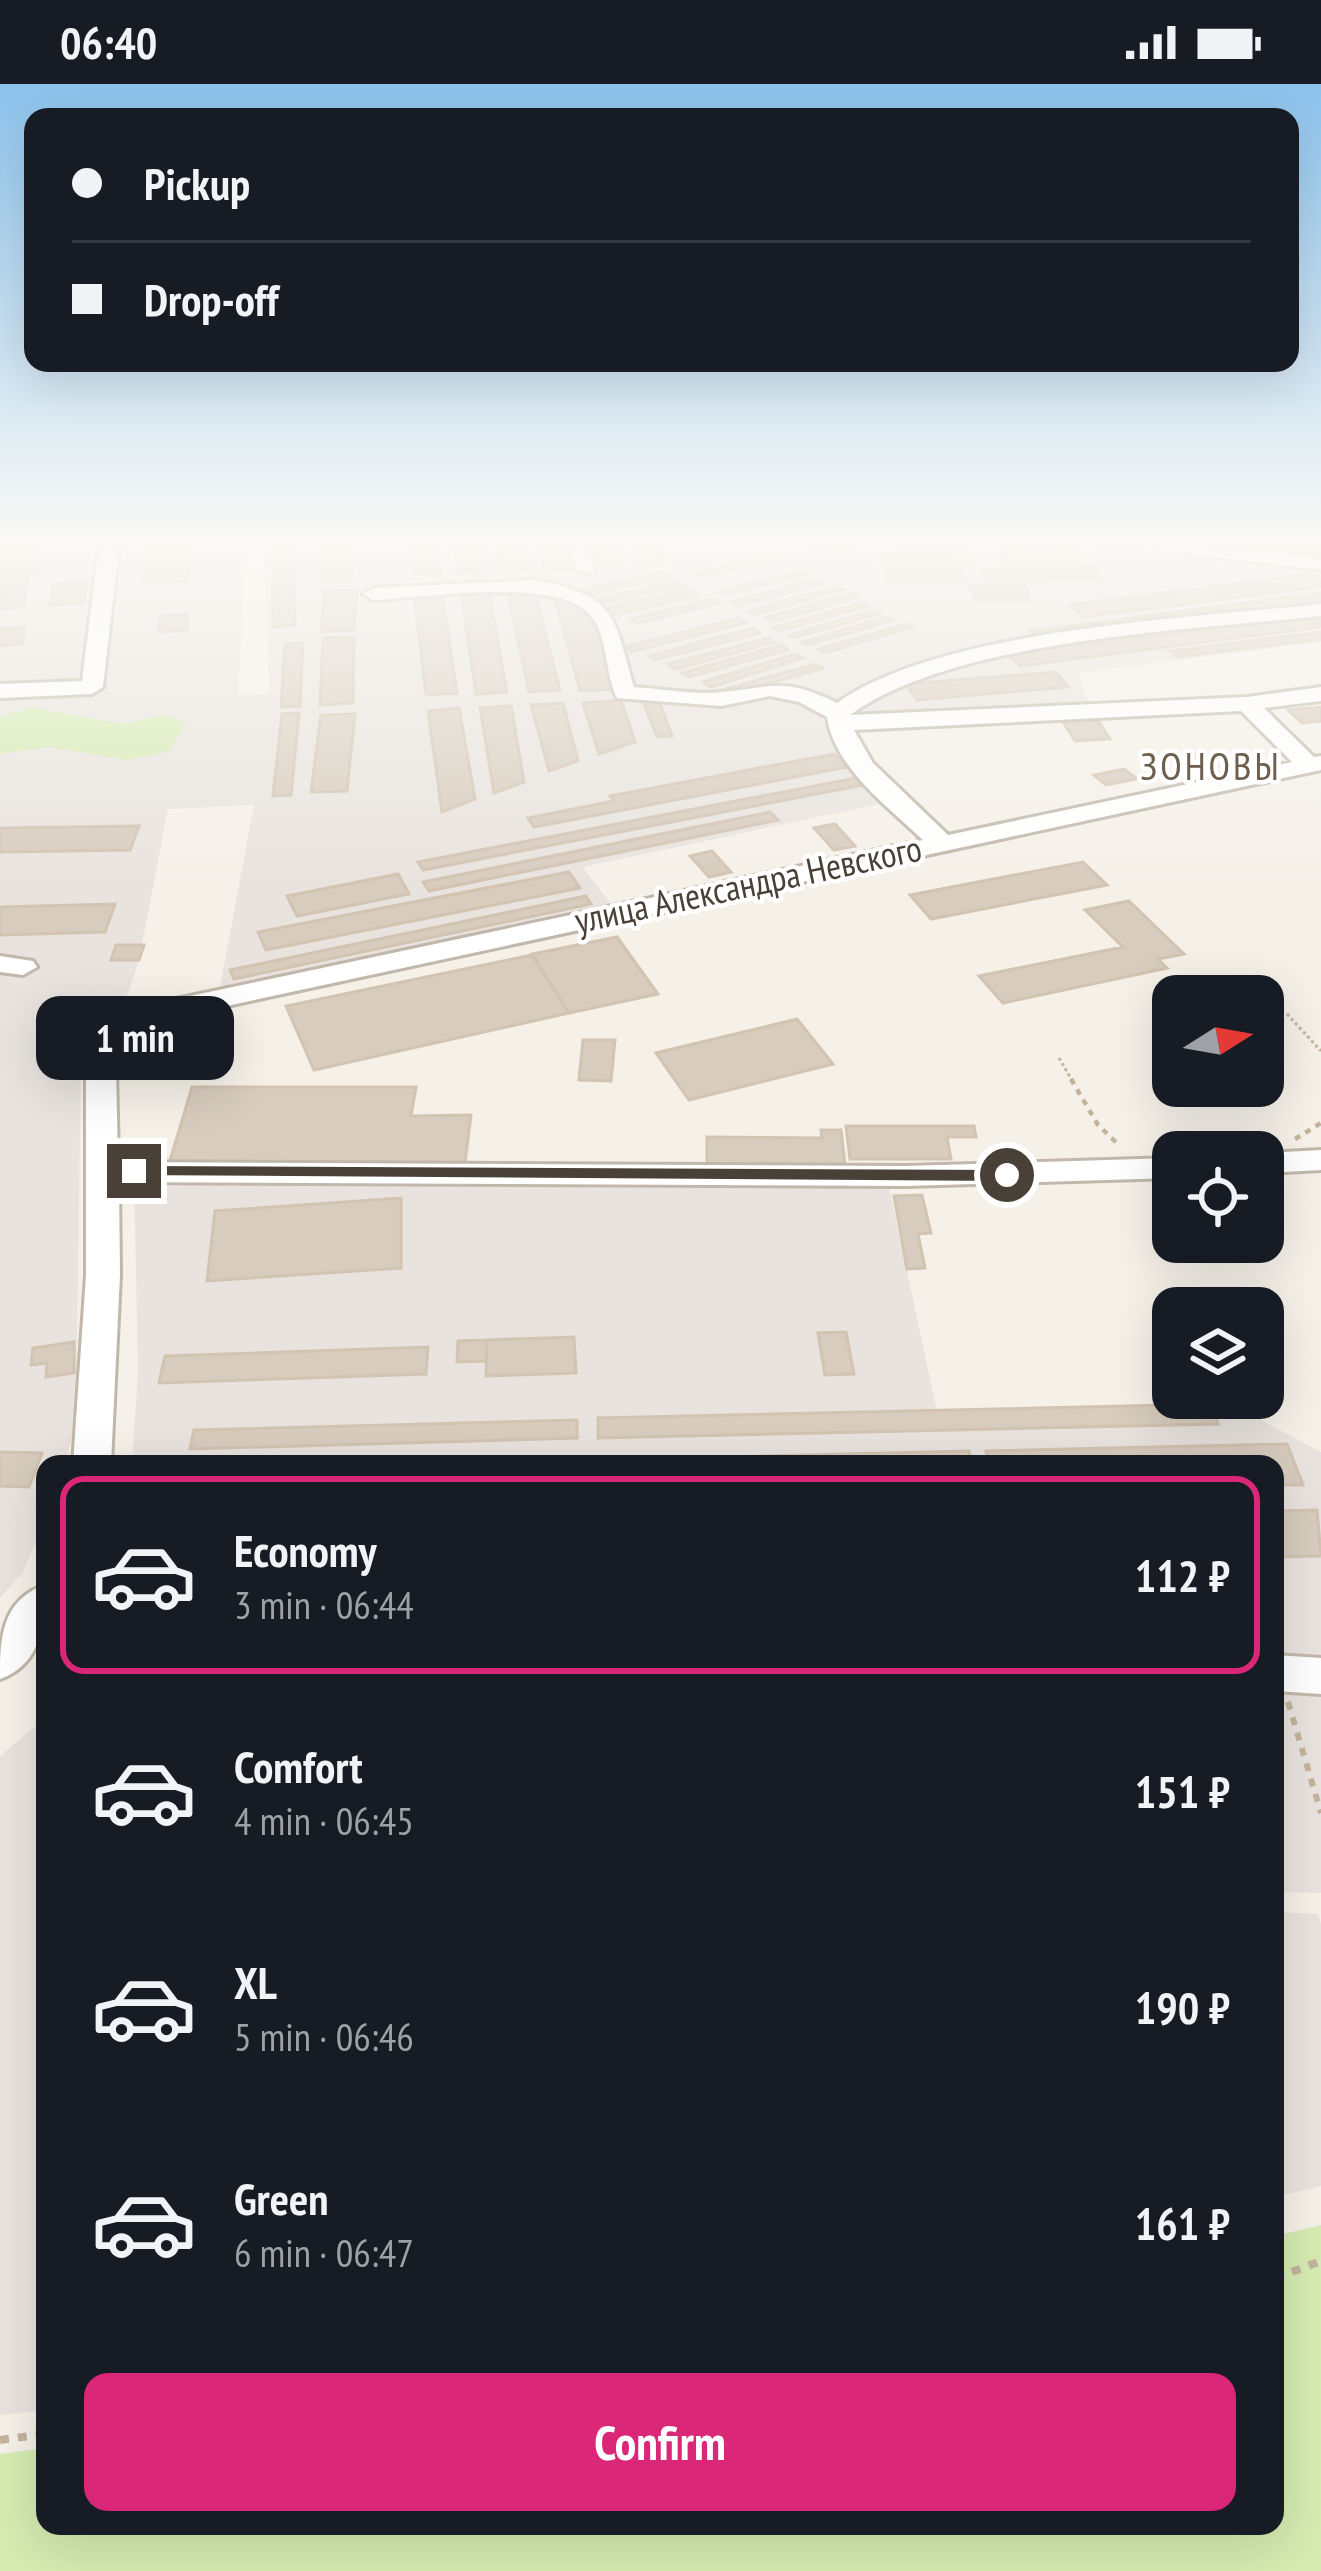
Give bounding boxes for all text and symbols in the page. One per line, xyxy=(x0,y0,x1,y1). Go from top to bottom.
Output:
text: 06:40 xyxy=(60,13,157,71)
text: Pickup xyxy=(144,154,250,212)
text: Drop-off xyxy=(144,270,278,328)
district label: ЗОНОВЫ xyxy=(1140,740,1282,791)
street label: улица Александра Невского xyxy=(570,824,926,943)
north arrow xyxy=(1152,975,1284,1107)
map controls xyxy=(1152,975,1284,1419)
callout: 1 min xyxy=(35,997,233,1081)
text: 1 min xyxy=(96,1012,174,1063)
button: locate xyxy=(1152,1131,1284,1263)
route end xyxy=(107,1144,161,1198)
route start xyxy=(980,1148,1034,1202)
button: layers xyxy=(1152,1287,1284,1419)
icon: car xyxy=(90,1521,198,1629)
text: Economy xyxy=(234,1521,377,1579)
text: 112 ₽ xyxy=(1135,1546,1230,1604)
text: 3 min · 06:44 xyxy=(234,1579,414,1630)
icon: car xyxy=(90,1737,198,1845)
text: Comfort xyxy=(234,1737,363,1795)
text: 151 ₽ xyxy=(1135,1762,1230,1820)
text: 4 min · 06:45 xyxy=(234,1795,414,1846)
icon: car xyxy=(90,1953,198,2061)
text: XL xyxy=(234,1953,277,2011)
text: 190 ₽ xyxy=(1135,1978,1230,2036)
text: 5 min · 06:46 xyxy=(234,2011,414,2062)
icon: car xyxy=(90,2169,198,2277)
text: Green xyxy=(234,2169,329,2227)
text: 161 ₽ xyxy=(1135,2194,1230,2252)
text: 6 min · 06:47 xyxy=(234,2227,414,2278)
button: Confirm xyxy=(84,2373,1236,2511)

